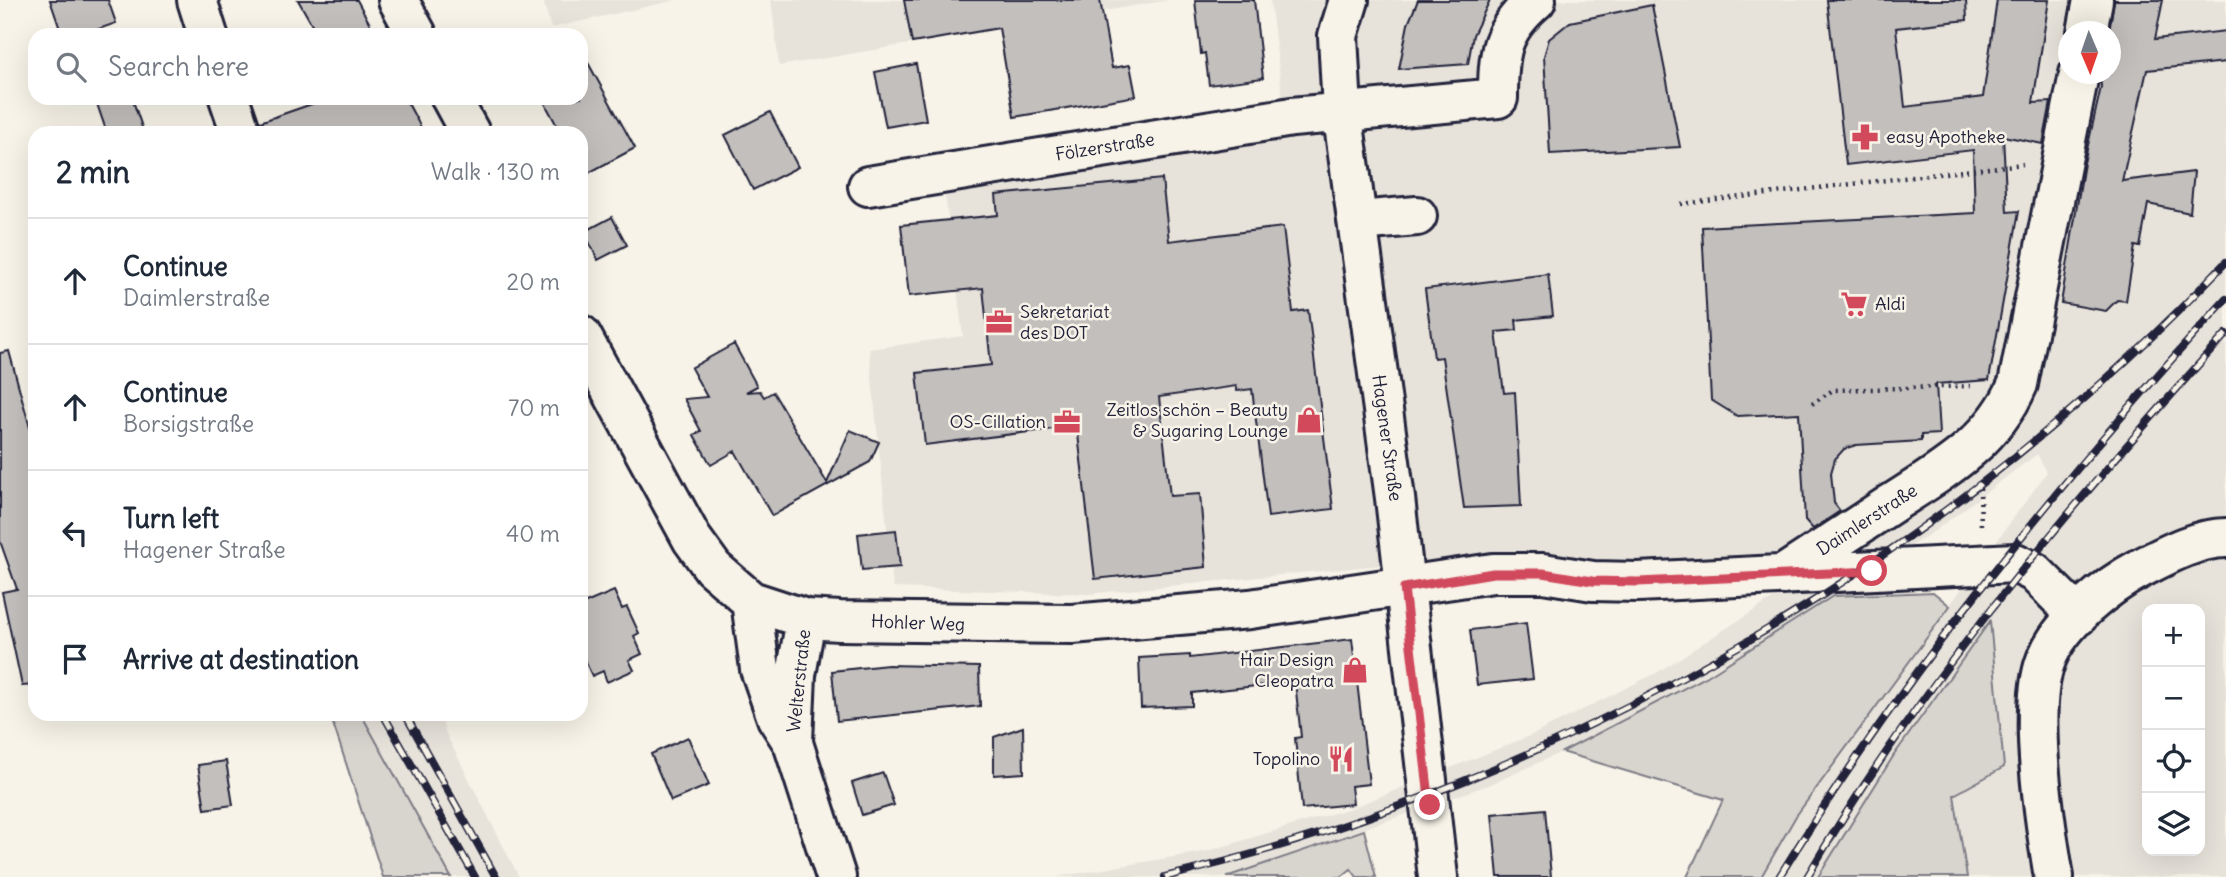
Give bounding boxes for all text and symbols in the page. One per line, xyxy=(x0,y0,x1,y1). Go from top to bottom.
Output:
north arrow xyxy=(2058,21,2121,84)
search box xyxy=(28,28,588,105)
icon: search xyxy=(52,48,90,86)
text: Search here xyxy=(108,50,249,83)
pharmacy icon: easy Apotheke xyxy=(1850,122,1880,152)
place label: easy Apotheke xyxy=(1886,125,2005,148)
street label: Fölzerstraße xyxy=(1054,127,1156,166)
text: 2 min xyxy=(56,153,130,191)
text: Walk · 130 m xyxy=(431,157,560,186)
text: Continue xyxy=(123,250,228,283)
icon: ahead xyxy=(56,262,94,300)
text: 20 m xyxy=(507,267,560,296)
text: Daimlerstraße xyxy=(123,283,270,312)
supermarket icon: Aldi xyxy=(1839,289,1869,319)
place label: Aldi xyxy=(1875,292,1905,315)
place label: Sekretariat des DOT xyxy=(1020,300,1109,344)
office icon: Sekretariat des DOT xyxy=(984,307,1014,337)
street label: Hagener Straße xyxy=(1367,373,1408,503)
text: Continue xyxy=(123,376,228,409)
icon: ahead xyxy=(56,388,94,426)
text: 70 m xyxy=(508,393,560,422)
place label: Zeitlos schön – Beauty & Sugaring Lounge xyxy=(1106,398,1288,442)
shop icon: Zeitlos schön – Beauty & Sugaring Lounge xyxy=(1294,405,1324,435)
office icon: OS-Cillation xyxy=(1052,407,1082,437)
text: Borsigstraße xyxy=(123,409,254,438)
place label: OS-Cillation xyxy=(950,410,1046,433)
street label: Daimlerstraße xyxy=(1812,479,1921,561)
text: Turn left xyxy=(123,502,219,535)
icon: left xyxy=(56,514,94,552)
text: 40 m xyxy=(506,519,560,548)
text: Hagener Straße xyxy=(123,535,286,564)
route start xyxy=(1856,555,1887,586)
map controls xyxy=(2142,604,2205,856)
button: + xyxy=(2142,604,2205,667)
street label: Hohler Weg xyxy=(871,609,966,636)
street label: Welterstraße xyxy=(782,628,815,734)
icon: arrive xyxy=(56,640,94,678)
text: Arrive at destination xyxy=(123,643,359,676)
place label: Hair Design Cleopatra xyxy=(1240,648,1334,692)
shop icon: Hair Design Cleopatra xyxy=(1340,655,1370,685)
button: − xyxy=(2142,667,2205,730)
button: locate xyxy=(2142,730,2205,793)
restaurant icon: Topolino xyxy=(1326,744,1356,774)
place label: Topolino xyxy=(1253,747,1320,770)
route end xyxy=(1414,789,1445,820)
button: layers xyxy=(2142,793,2205,856)

